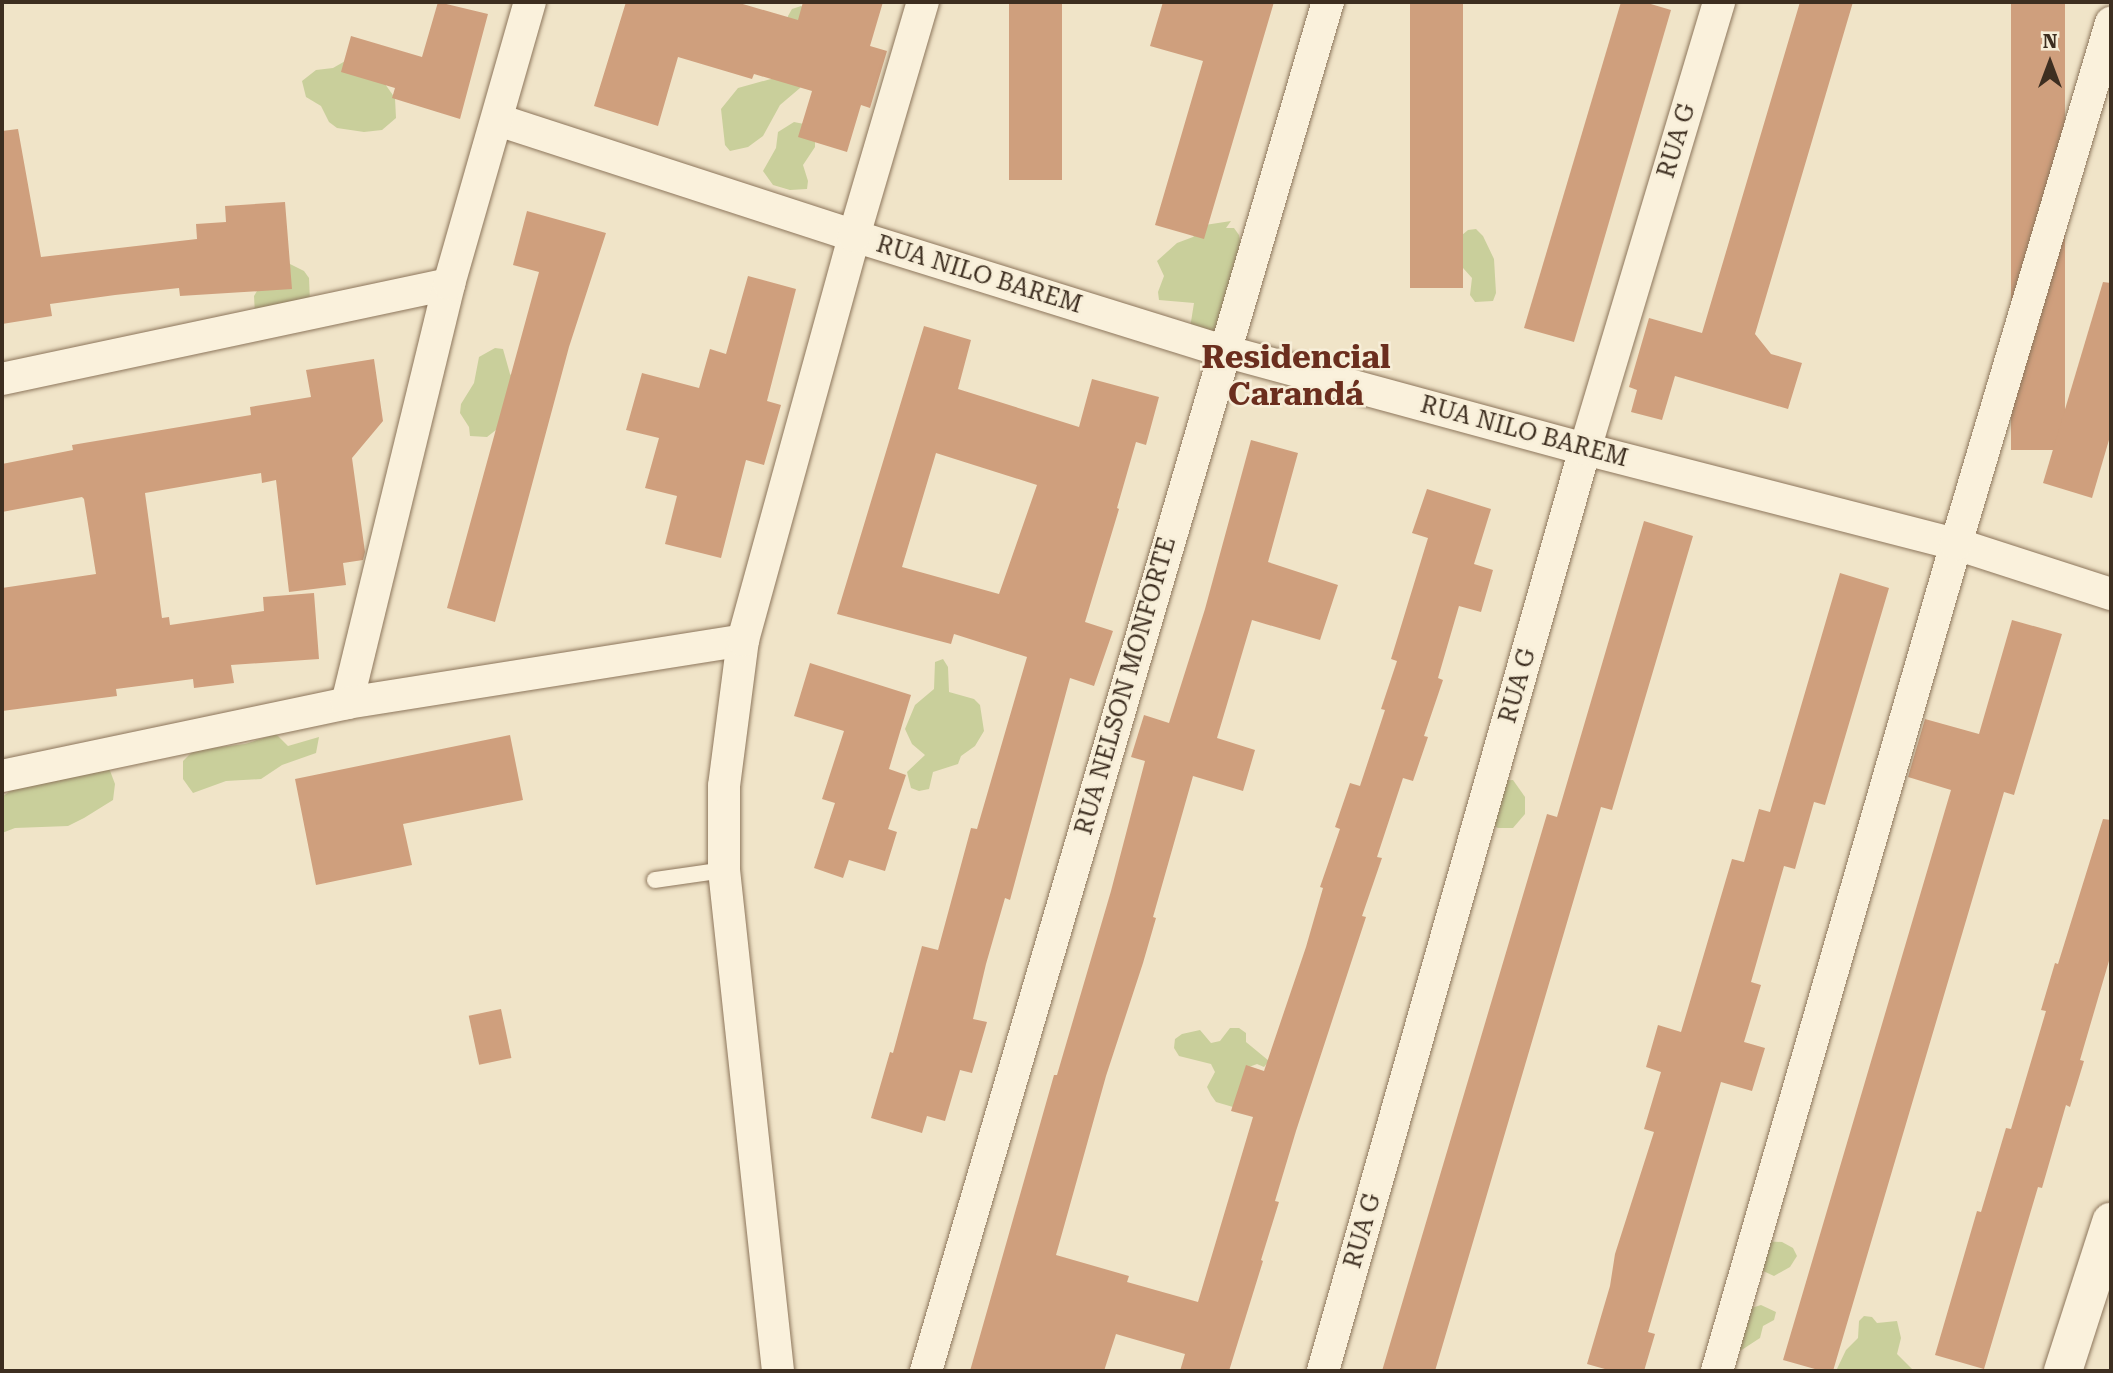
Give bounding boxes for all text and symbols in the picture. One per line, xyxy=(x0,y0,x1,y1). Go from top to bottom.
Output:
north arrow xyxy=(2015,28,2085,98)
text: N xyxy=(2043,30,2057,53)
street label: RUA G xyxy=(1652,100,1702,182)
street label: RUA NILO BAREM xyxy=(873,230,1085,320)
district label: Residencial Carandá xyxy=(1201,339,1391,414)
street label: RUA NILO BAREM xyxy=(1417,390,1631,474)
street label: RUA NELSON MONFORTE xyxy=(1070,534,1182,838)
street label: RUA G xyxy=(1494,645,1542,727)
street label: RUA G xyxy=(1339,1190,1387,1272)

